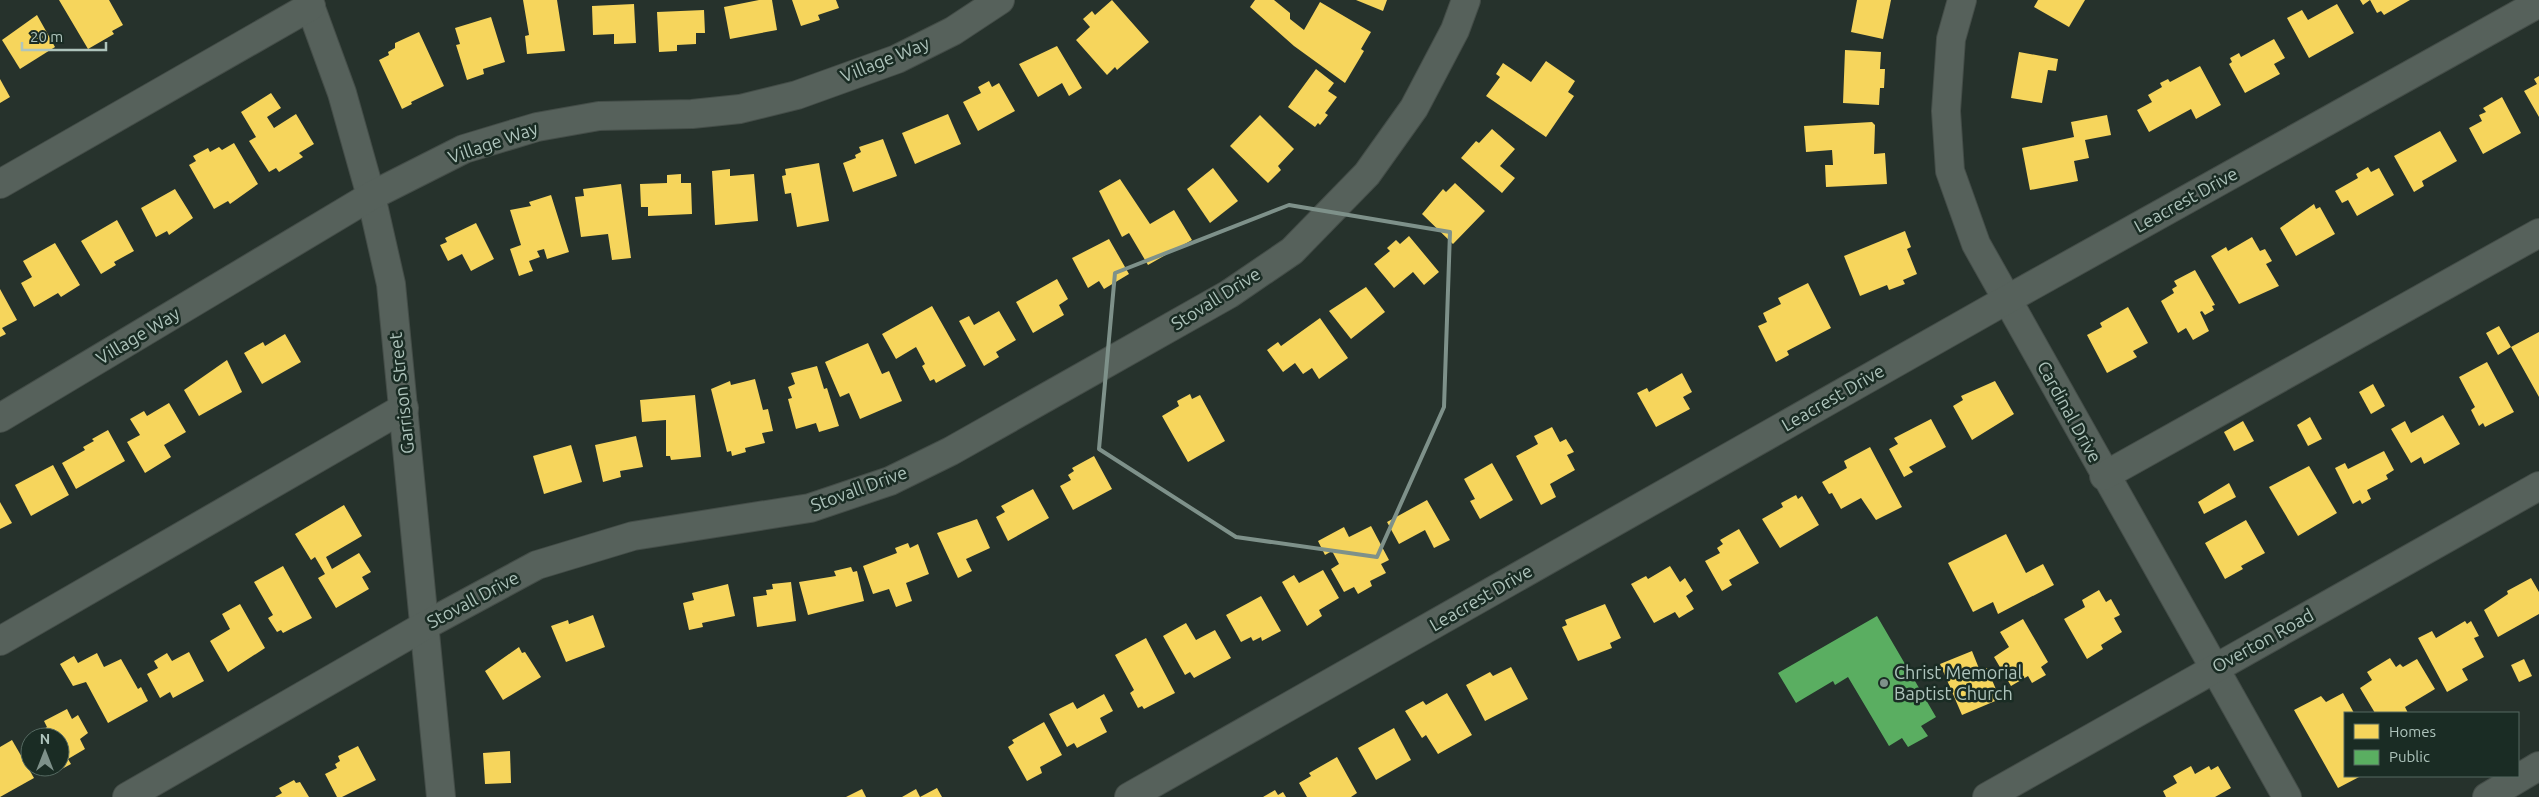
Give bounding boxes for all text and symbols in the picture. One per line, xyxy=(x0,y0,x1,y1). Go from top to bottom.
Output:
scale bar xyxy=(22,20,106,52)
text: 20 m xyxy=(30,28,63,45)
street label: Village Way xyxy=(837,32,932,86)
street label: Village Way xyxy=(445,117,541,167)
street label: Leacrest Drive xyxy=(2130,162,2241,236)
street label: Stovall Drive xyxy=(1167,263,1264,333)
street label: Village Way xyxy=(92,302,183,368)
street label: Garrison Street xyxy=(385,331,417,455)
street label: Cardinal Drive xyxy=(2034,357,2106,466)
street label: Leacrest Drive xyxy=(1778,360,1887,435)
street label: Stovall Drive xyxy=(808,461,910,515)
street label: Leacrest Drive xyxy=(1426,560,1535,635)
street label: Stovall Drive xyxy=(423,567,522,632)
street label: Overton Road xyxy=(2208,604,2317,676)
place label: Christ Memorial Baptist Church xyxy=(1894,662,2023,703)
marker: Christ Memorial Baptist Church xyxy=(1878,677,1890,689)
legend xyxy=(2344,712,2519,777)
text: Homes xyxy=(2389,723,2436,740)
north arrow xyxy=(20,727,70,777)
text: N xyxy=(40,731,50,747)
text: Public xyxy=(2389,748,2430,765)

